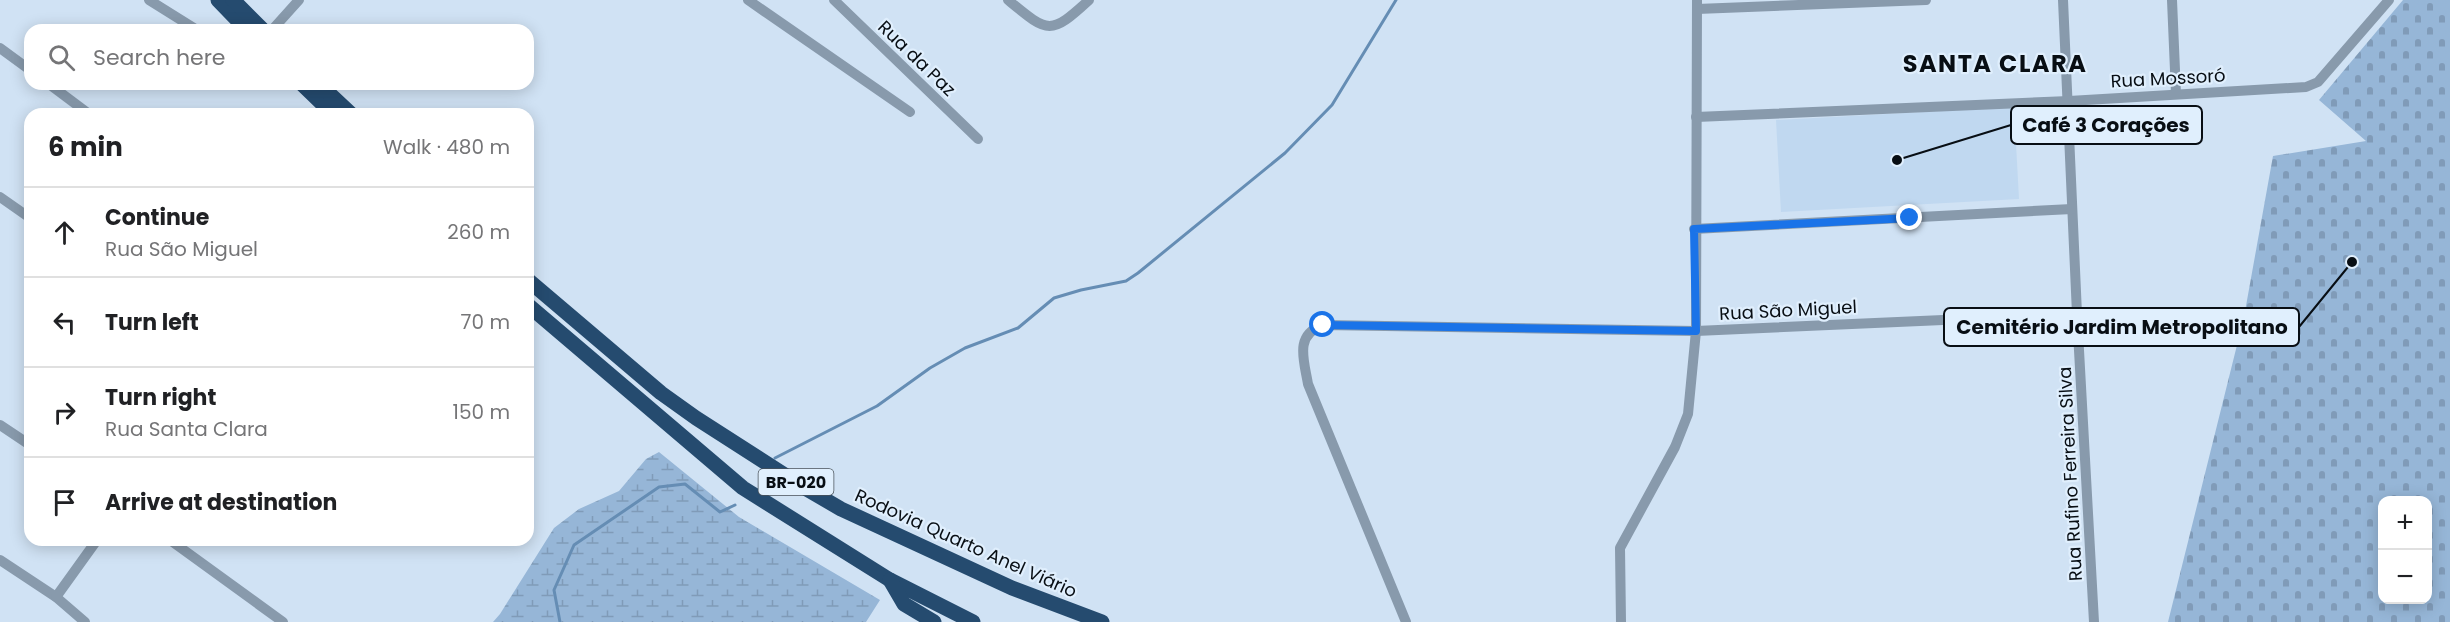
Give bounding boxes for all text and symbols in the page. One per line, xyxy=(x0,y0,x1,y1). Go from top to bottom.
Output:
street label: Rua da Paz xyxy=(873,14,961,102)
search box xyxy=(24,24,534,90)
icon: search xyxy=(45,41,78,74)
text: Search here xyxy=(93,42,226,73)
district label: SANTA CLARA xyxy=(1903,47,2087,80)
street label: Rua Mossoró xyxy=(2110,63,2226,93)
callout: Café 3 Corações xyxy=(2011,106,2202,144)
text: Café 3 Corações xyxy=(2022,111,2190,139)
text: 6 min xyxy=(48,129,123,165)
text: Walk · 480 m xyxy=(383,133,510,161)
text: Continue xyxy=(105,202,209,233)
route end xyxy=(1896,204,1922,230)
icon: ahead xyxy=(48,216,81,249)
text: 260 m xyxy=(447,218,510,246)
text: Rua São Miguel xyxy=(105,235,258,263)
street label: Rua São Miguel xyxy=(1719,294,1857,326)
icon: left xyxy=(48,306,81,339)
text: Turn left xyxy=(105,307,199,338)
text: 70 m xyxy=(461,308,510,336)
callout: Cemitério Jardim Metropolitano xyxy=(1944,308,2299,346)
route start xyxy=(1309,311,1335,337)
text: Cemitério Jardim Metropolitano xyxy=(1956,313,2288,341)
street label: Rua Rufino Ferreira Silva xyxy=(2052,366,2088,582)
text: Turn right xyxy=(105,382,216,413)
icon: right xyxy=(48,396,81,429)
text: 150 m xyxy=(453,398,510,426)
text: Rua Santa Clara xyxy=(105,415,268,443)
road number: BR-020 xyxy=(758,469,834,495)
street label: Rodovia Quarto Anel Viário xyxy=(851,483,1081,603)
icon: arrive xyxy=(48,486,81,519)
text: Arrive at destination xyxy=(105,487,337,518)
map controls xyxy=(2378,496,2432,604)
button: + xyxy=(2378,496,2432,550)
button: − xyxy=(2378,550,2432,604)

